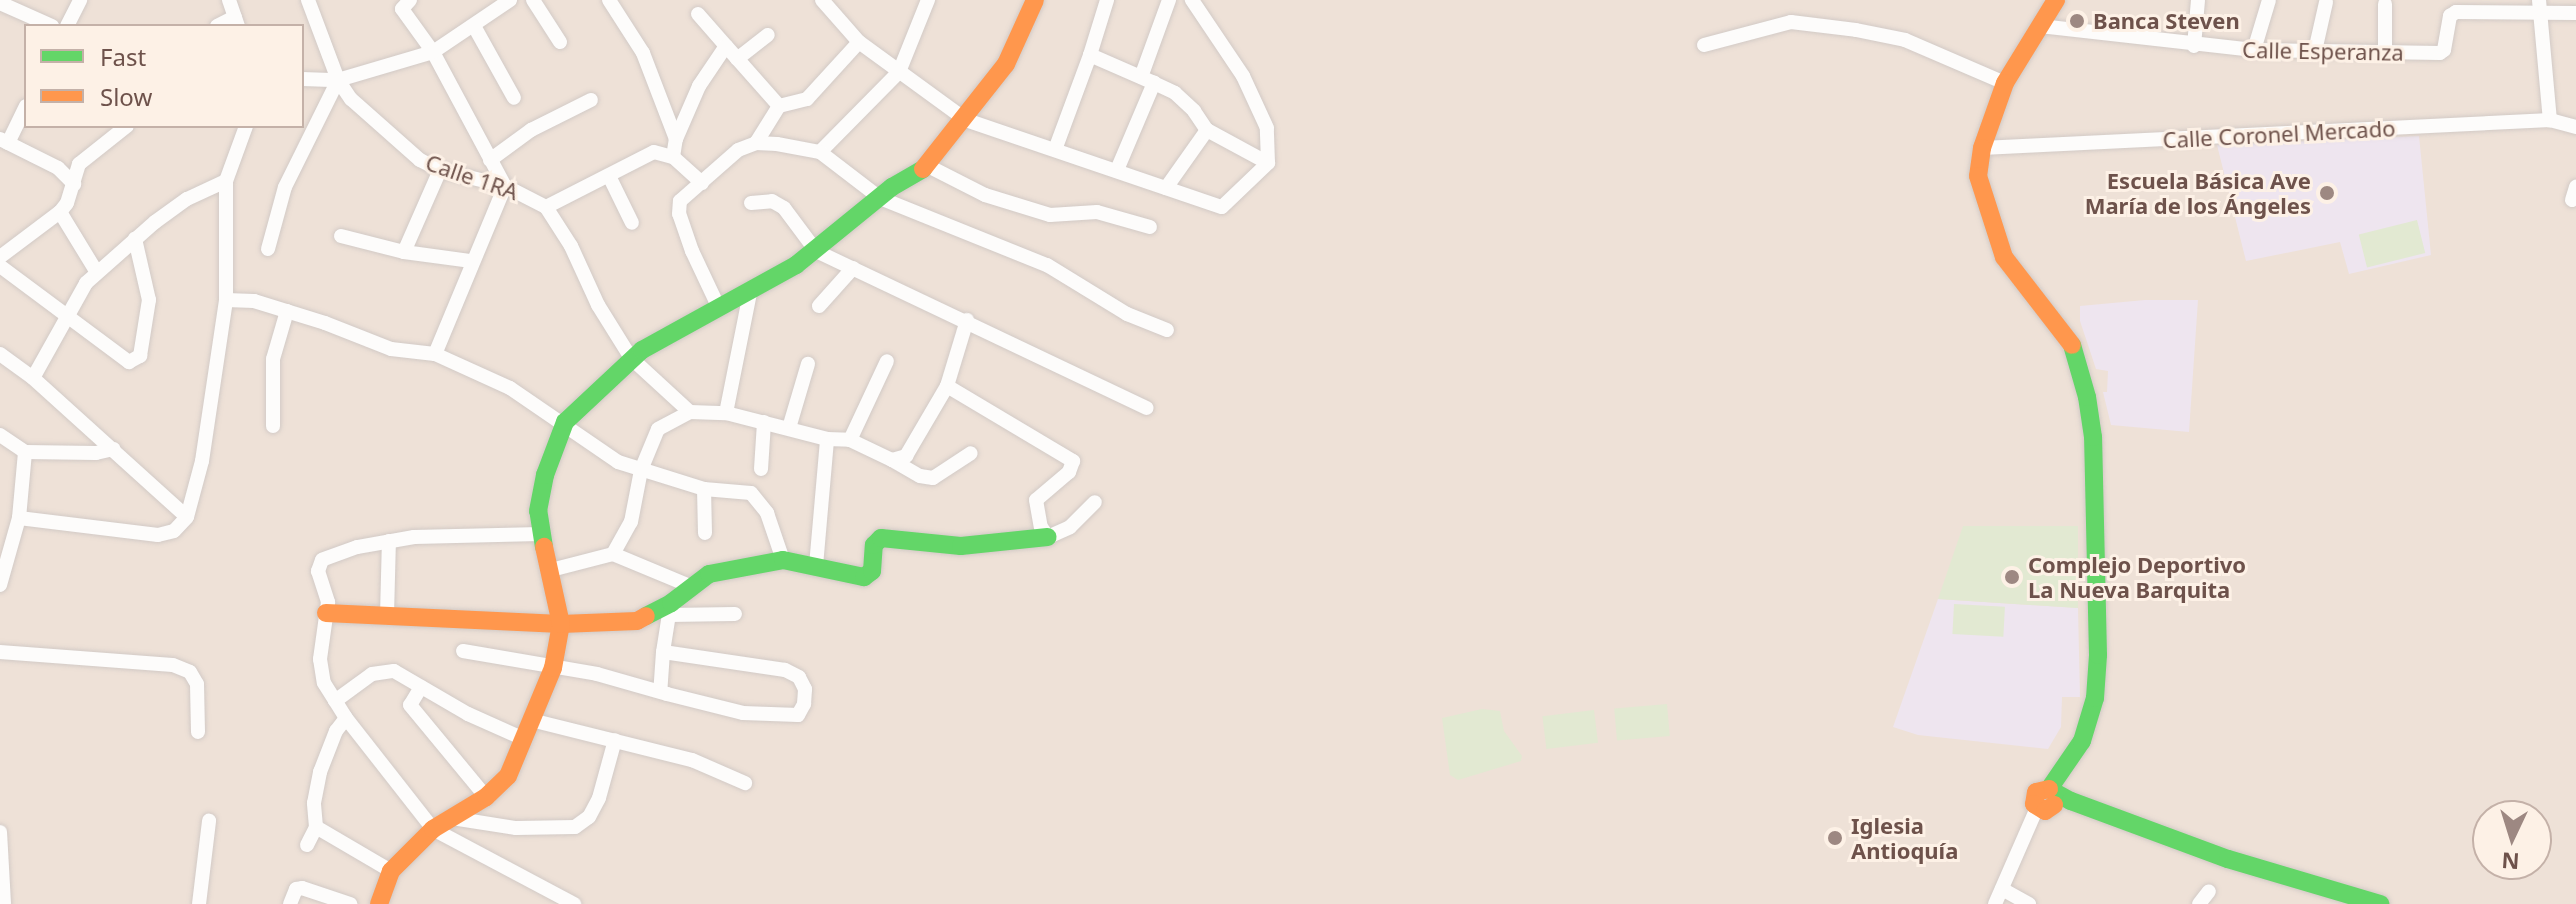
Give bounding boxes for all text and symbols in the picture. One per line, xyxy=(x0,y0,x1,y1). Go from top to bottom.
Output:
place label: Banca Steven xyxy=(2093,8,2240,34)
marker: Banca Steven xyxy=(2068,12,2086,30)
legend xyxy=(24,24,304,128)
street label: Calle Esperanza xyxy=(2242,36,2404,66)
text: Fast xyxy=(100,40,146,73)
text: Slow xyxy=(100,80,152,113)
street label: Calle Coronel Mercado xyxy=(2162,115,2396,153)
street label: Calle 1RA xyxy=(422,149,522,205)
place label: Escuela Básica Ave María de los Ángeles xyxy=(2085,167,2311,218)
marker: Escuela Básica Ave María de los Ángeles xyxy=(2318,184,2336,202)
place label: Complejo Deportivo La Nueva Barquita xyxy=(2028,551,2246,602)
marker: Complejo Deportivo La Nueva Barquita xyxy=(2003,568,2021,586)
north arrow xyxy=(2472,800,2552,880)
place label: Iglesia Antioquía xyxy=(1851,812,1958,864)
marker: Iglesia Antioquía xyxy=(1826,829,1844,847)
text: N xyxy=(2501,846,2520,878)

